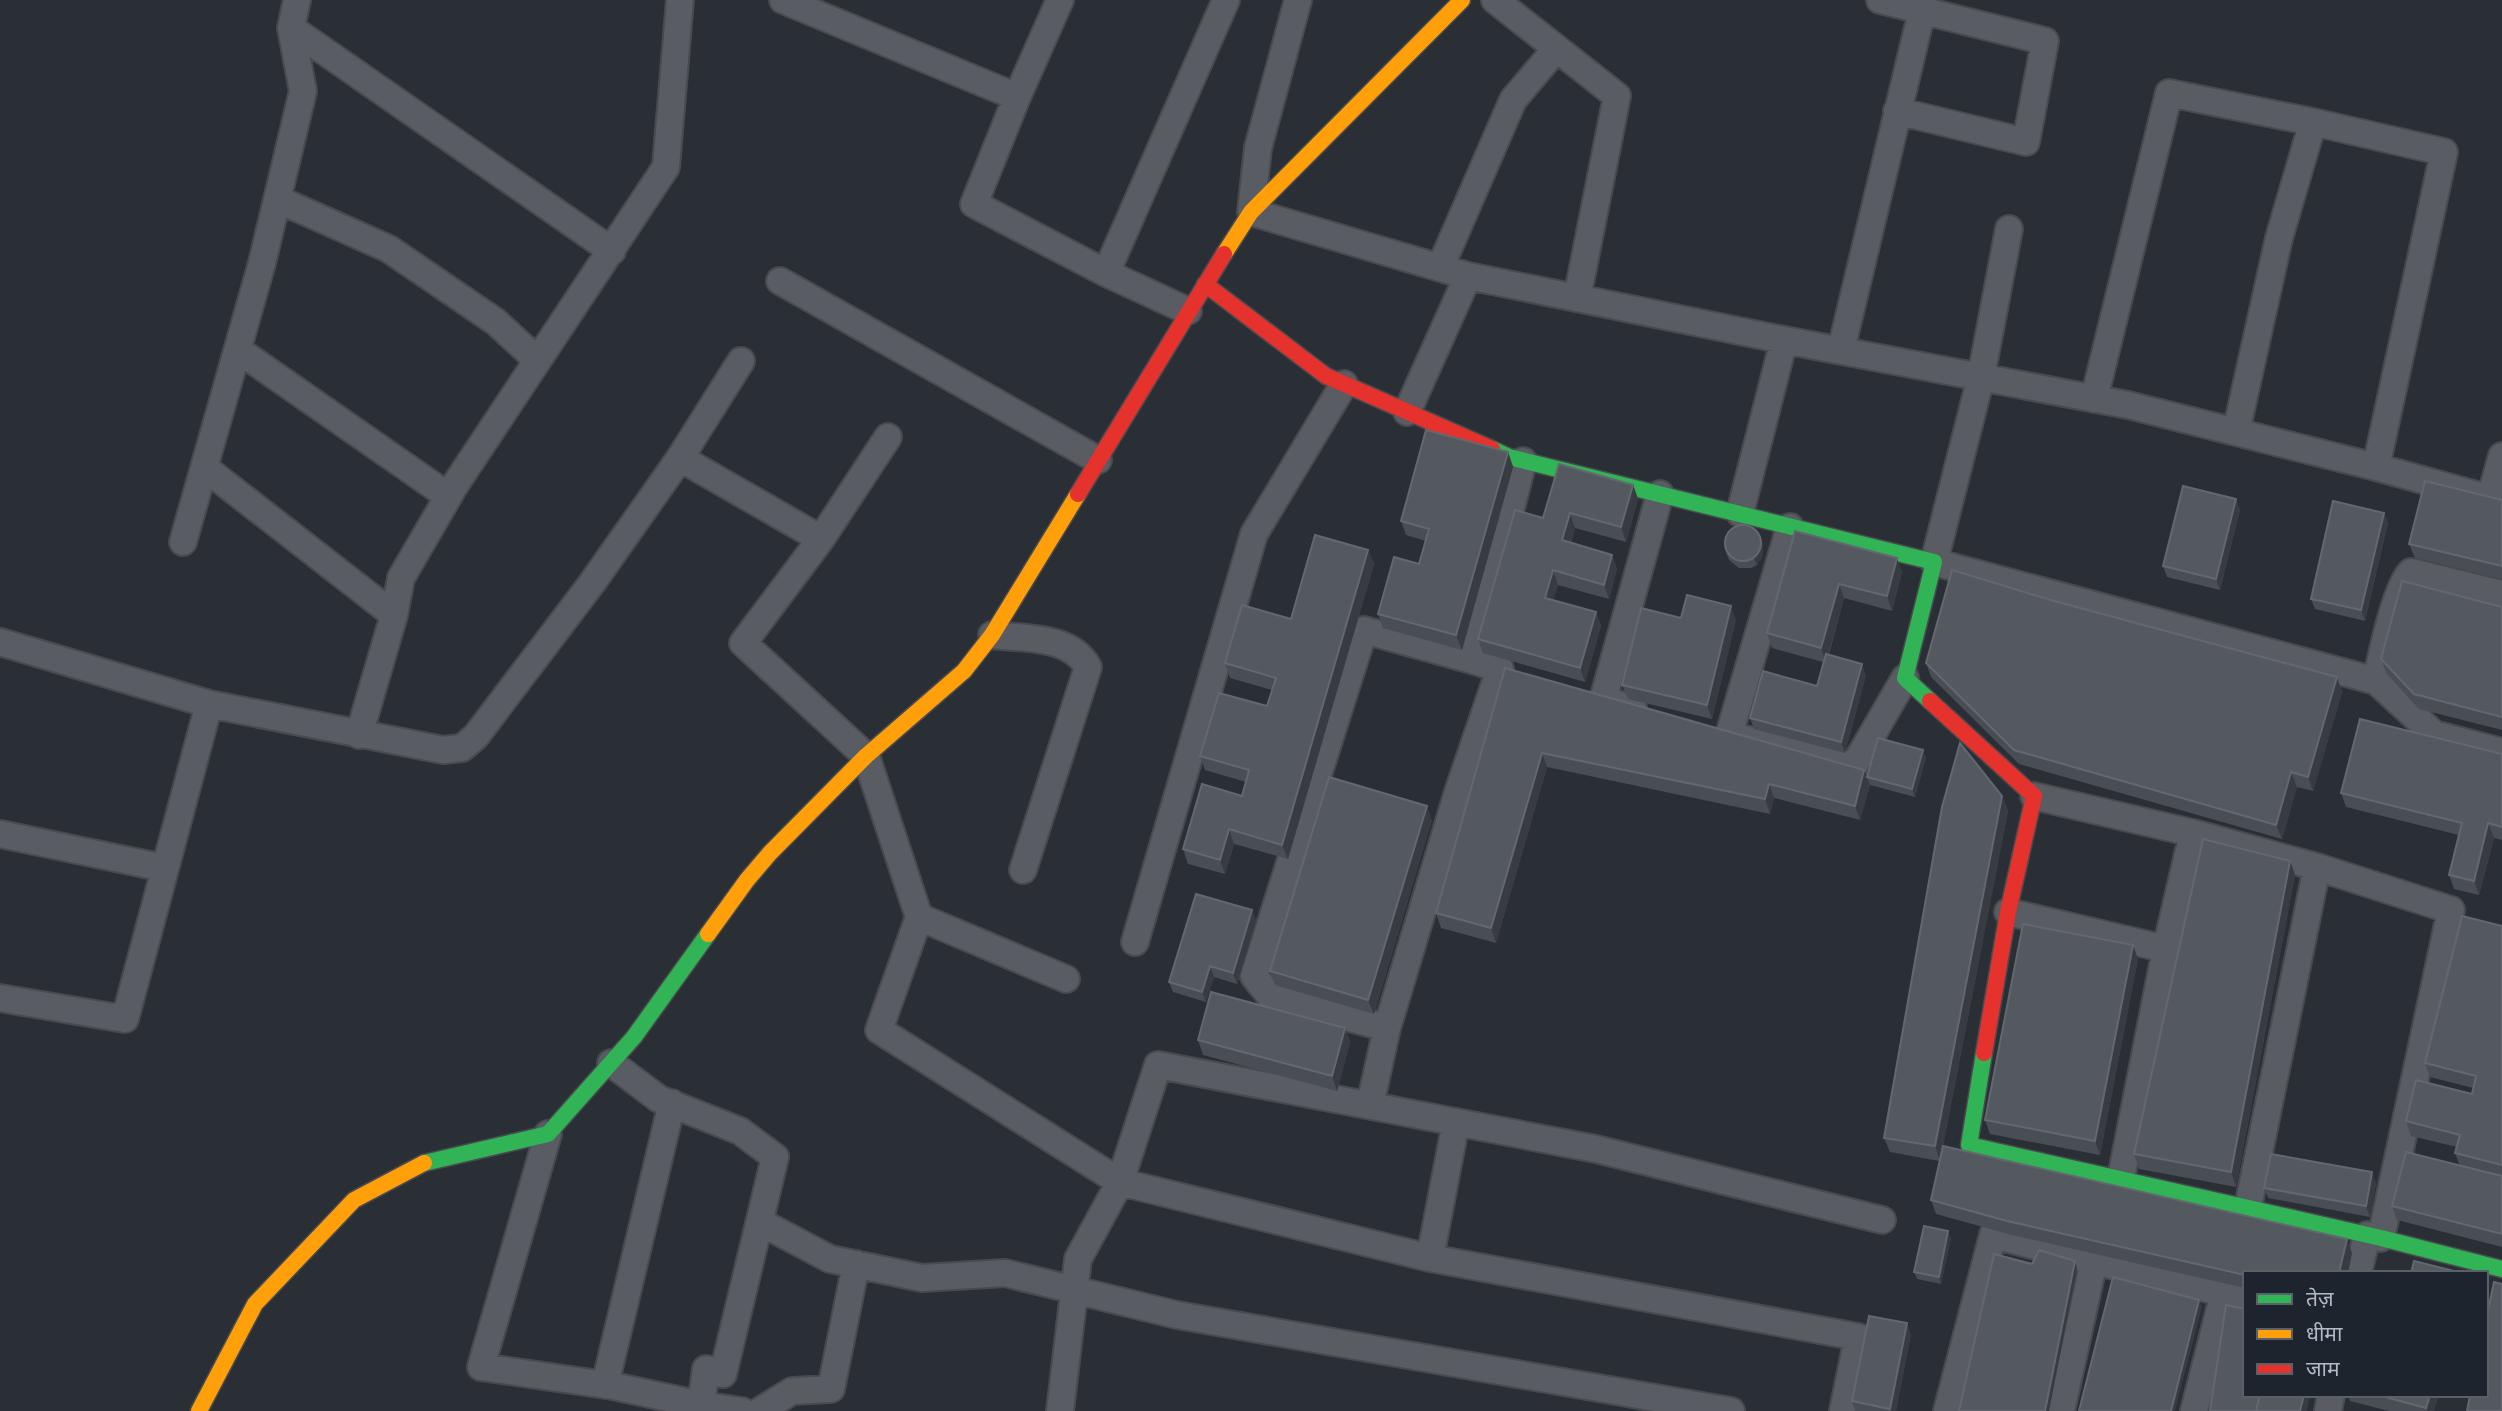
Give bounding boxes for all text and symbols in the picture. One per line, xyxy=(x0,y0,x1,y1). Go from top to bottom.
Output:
legend xyxy=(2243,1271,2488,1397)
text: तेज़ xyxy=(2306,1286,2334,1311)
text: धीमा xyxy=(2306,1321,2343,1346)
text: जाम xyxy=(2306,1356,2340,1381)

